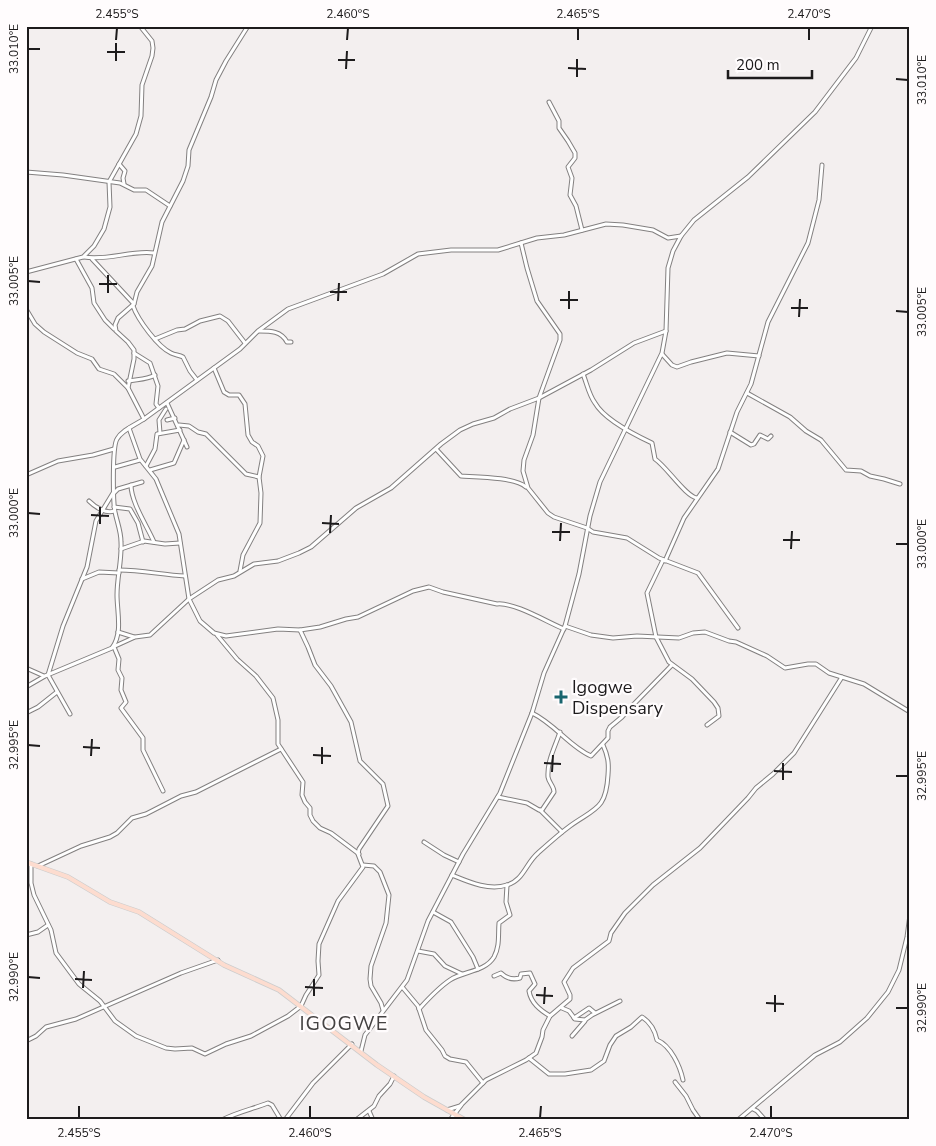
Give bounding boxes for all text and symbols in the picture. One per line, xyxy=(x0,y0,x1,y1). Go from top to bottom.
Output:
text: 2.455°S xyxy=(95,6,139,22)
text: 2.460°S xyxy=(326,6,370,22)
text: 2.465°S xyxy=(556,6,600,22)
text: 2.470°S xyxy=(787,6,831,22)
text: 33.010°E xyxy=(6,24,22,74)
scale bar xyxy=(728,48,812,80)
text: 200 m xyxy=(736,55,780,75)
text: 33.010°E xyxy=(914,55,930,105)
text: 33.005°E xyxy=(6,256,22,306)
text: 33.005°E xyxy=(914,287,930,337)
text: 33.000°E xyxy=(6,488,22,538)
text: 33.000°E xyxy=(914,519,930,569)
place label: Igogwe Dispensary xyxy=(572,675,664,720)
marker: Igogwe Dispensary xyxy=(554,690,568,704)
text: 32.995°E xyxy=(6,720,22,770)
text: 32.995°E xyxy=(914,751,930,801)
text: 32.990°E xyxy=(6,952,22,1002)
text: 32.990°E xyxy=(914,983,930,1033)
district label: IGOGWE xyxy=(300,1010,388,1037)
text: 2.455°S xyxy=(57,1125,101,1141)
text: 2.460°S xyxy=(288,1125,332,1141)
text: 2.465°S xyxy=(518,1125,562,1141)
text: 2.470°S xyxy=(749,1125,793,1141)

